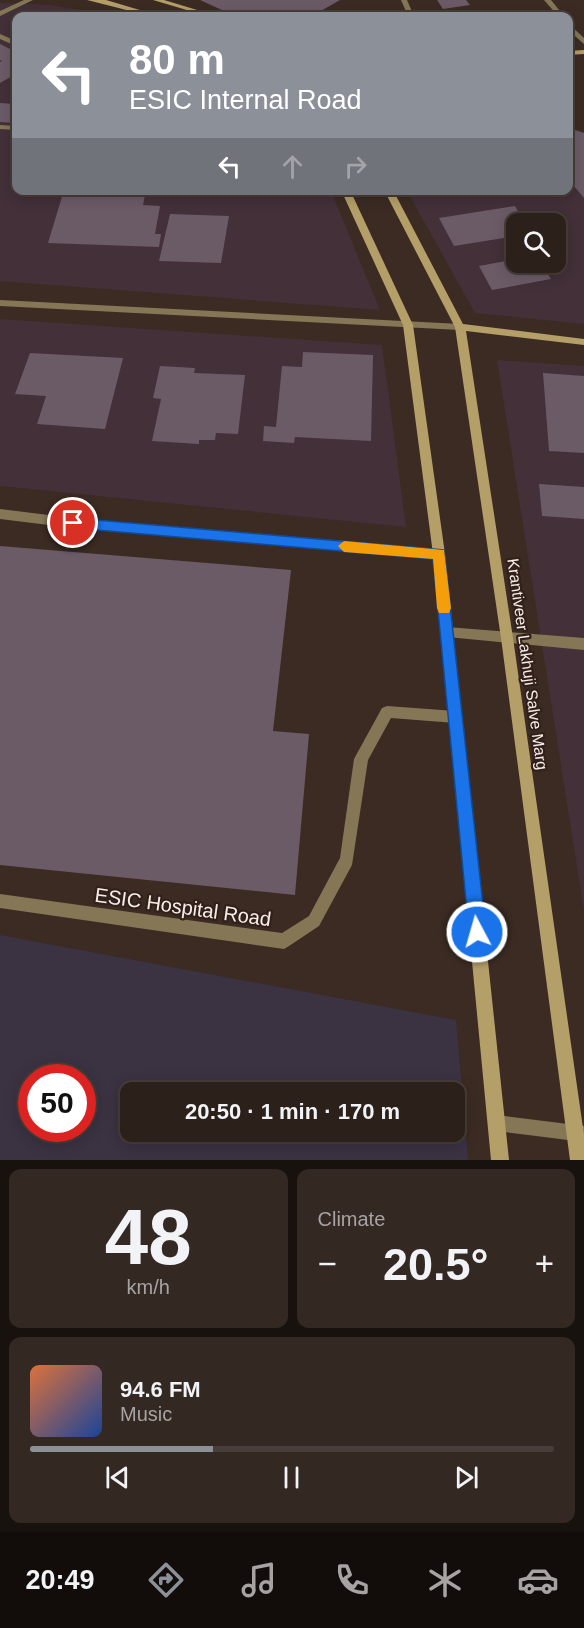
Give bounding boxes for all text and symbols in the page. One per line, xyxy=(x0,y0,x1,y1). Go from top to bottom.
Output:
icon: left xyxy=(30,36,108,114)
text: 80 m xyxy=(129,36,225,83)
text: ESIC Internal Road xyxy=(129,85,362,115)
icon: left xyxy=(213,150,246,183)
icon: ahead xyxy=(276,150,309,183)
icon: right xyxy=(339,150,372,183)
map controls xyxy=(506,213,566,273)
button: search xyxy=(506,213,566,273)
pin xyxy=(47,497,98,548)
icon: arrive xyxy=(56,506,89,539)
street label: Krantiveer Lakhuji Salve Marg xyxy=(504,557,551,771)
street label: ESIC Hospital Road xyxy=(93,884,273,930)
position arrow xyxy=(445,900,509,964)
speed limit sign: 50 xyxy=(18,1064,96,1142)
text: 20:50 · 1 min · 170 m xyxy=(185,1099,400,1124)
text: 48 xyxy=(105,1193,192,1281)
text: Climate xyxy=(318,1208,385,1230)
text: 20.5° xyxy=(383,1239,489,1290)
text: − xyxy=(318,1245,337,1282)
text: + xyxy=(535,1245,554,1282)
text: km/h xyxy=(127,1276,170,1298)
text: 94.6 FM xyxy=(120,1377,201,1402)
text: Music xyxy=(120,1403,172,1425)
icon: previous xyxy=(101,1461,134,1494)
icon: pause xyxy=(275,1461,308,1494)
icon: next xyxy=(450,1461,483,1494)
icon: directions xyxy=(145,1559,187,1601)
icon: music xyxy=(238,1559,280,1601)
icon: phone xyxy=(331,1559,373,1601)
icon: climate xyxy=(424,1559,466,1601)
icon: car xyxy=(517,1559,559,1601)
text: 20:49 xyxy=(25,1565,94,1595)

